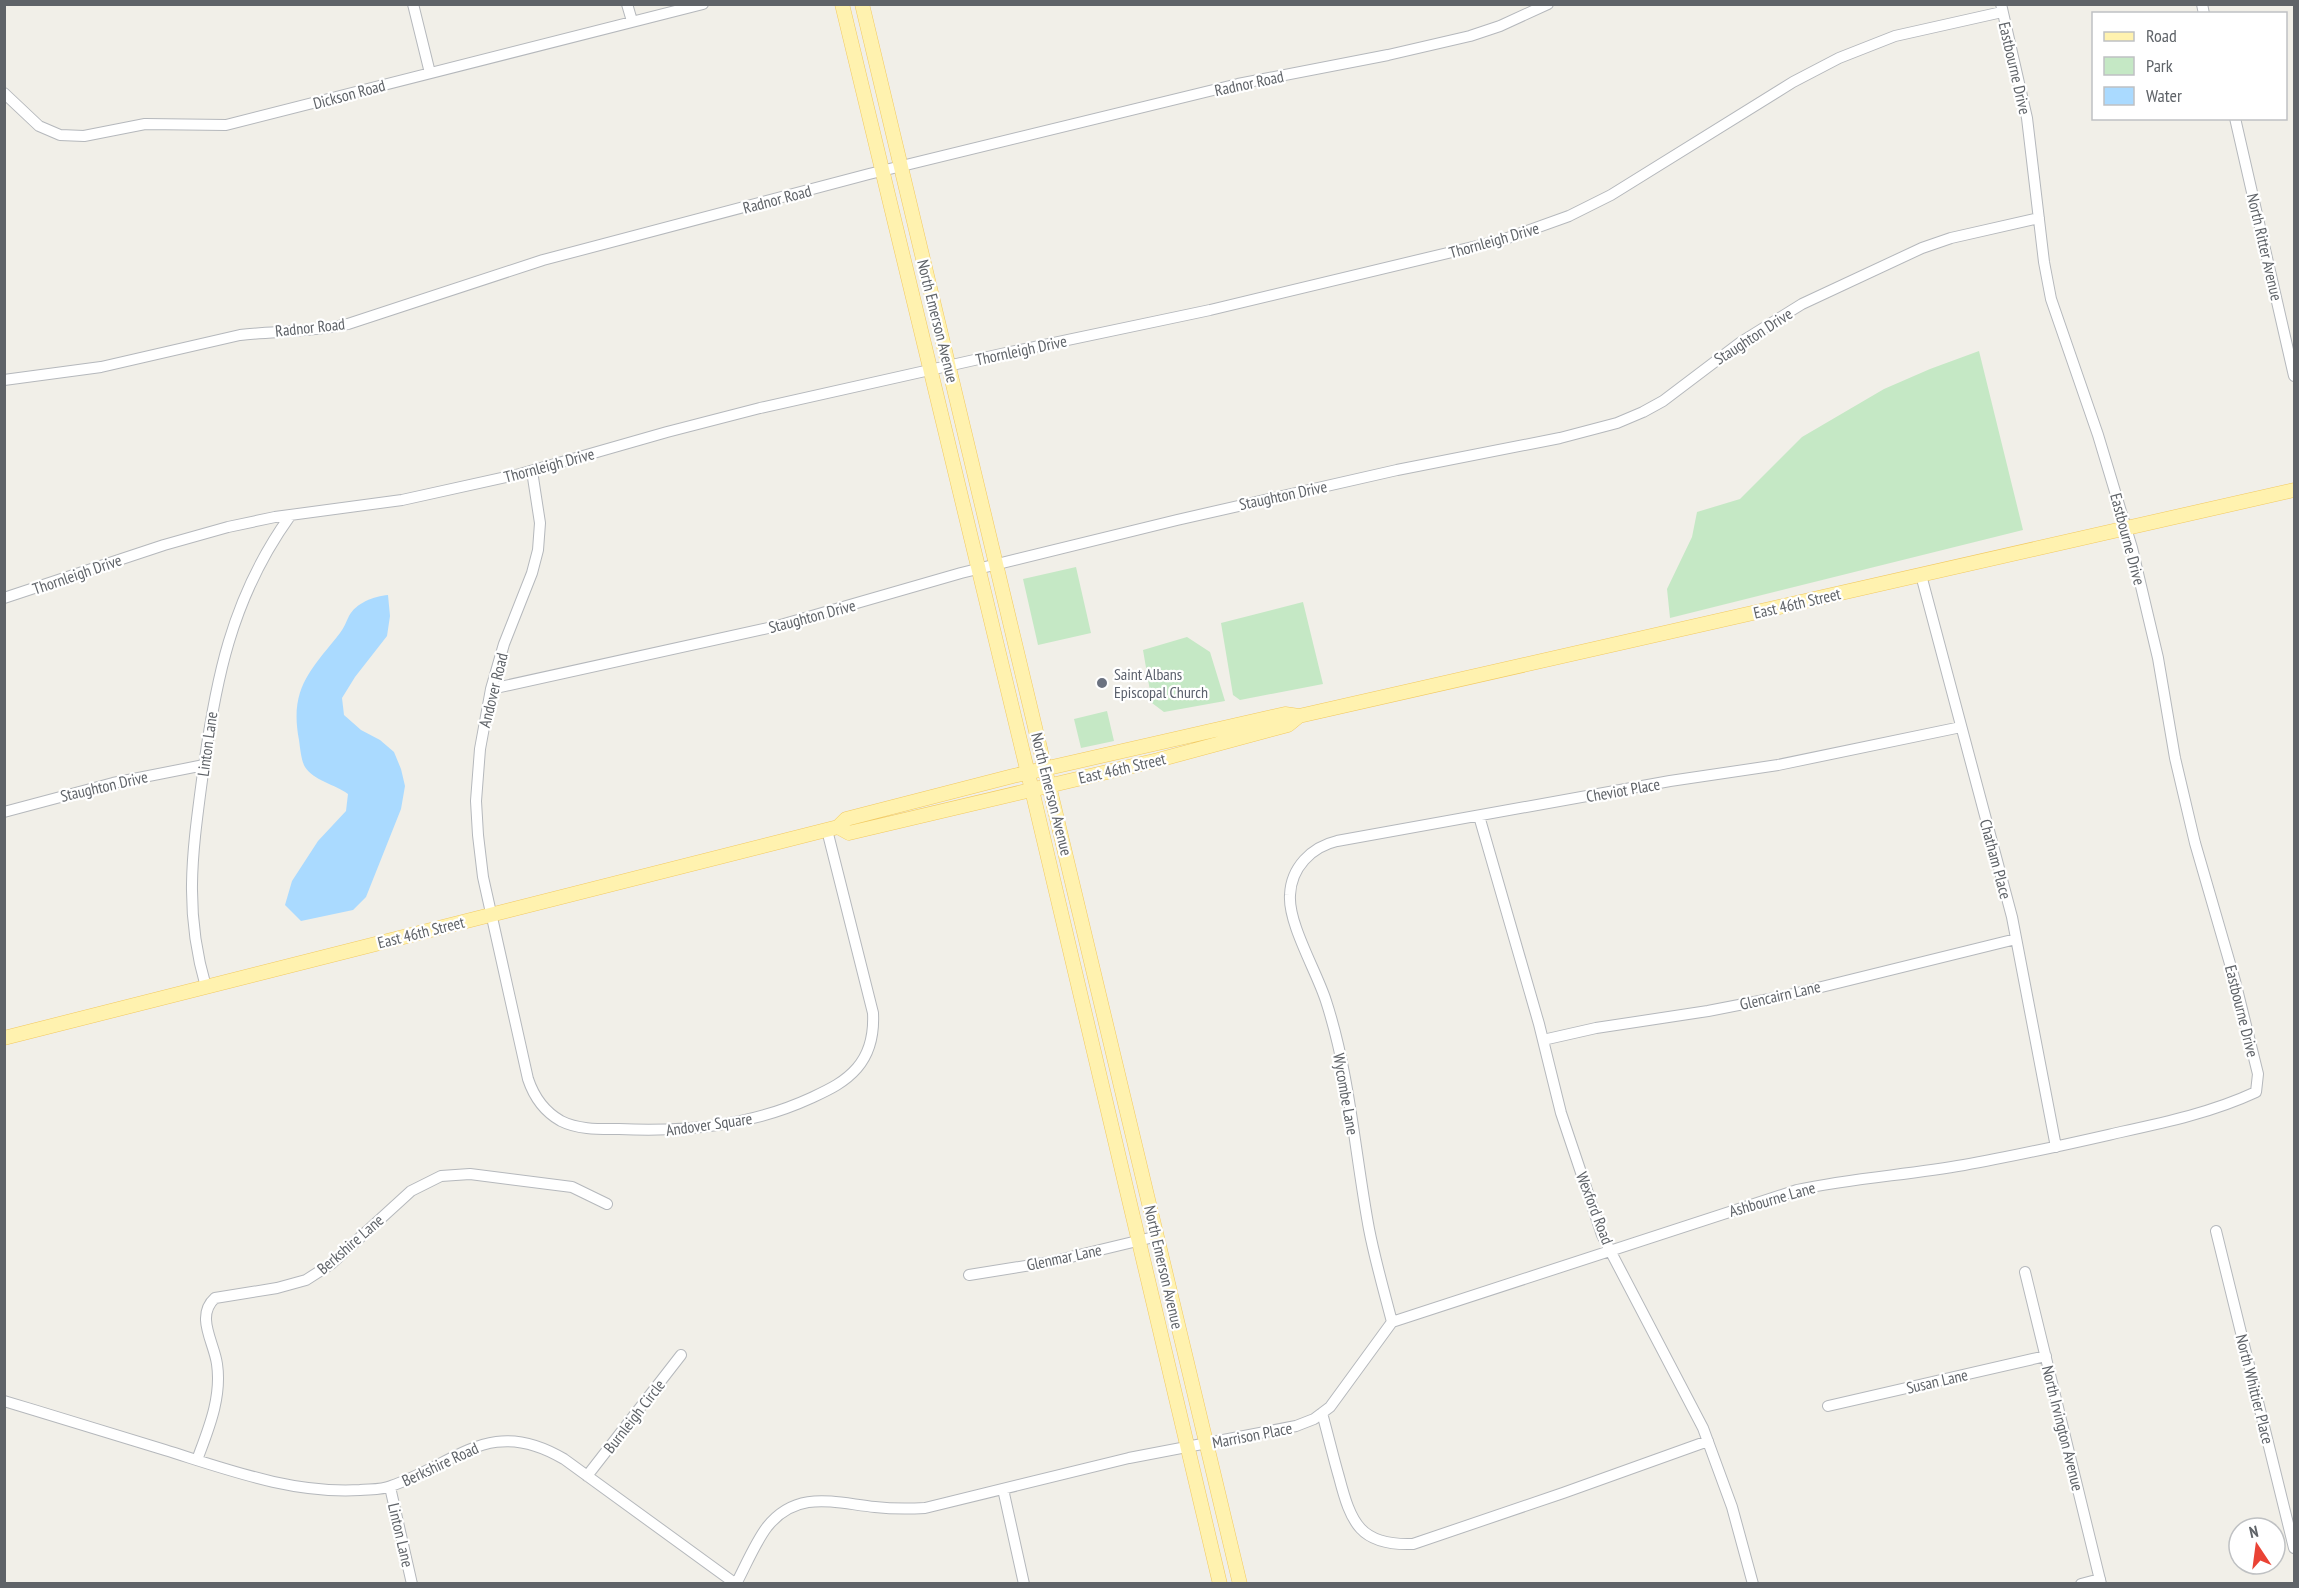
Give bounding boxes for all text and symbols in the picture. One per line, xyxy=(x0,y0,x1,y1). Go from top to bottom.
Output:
legend xyxy=(2092,12,2287,120)
street label: Eastbourne Drive xyxy=(1995,20,2035,116)
text: Road xyxy=(2146,24,2177,47)
text: Park xyxy=(2146,54,2173,77)
street label: Radnor Road xyxy=(1213,66,1285,100)
street label: Dickson Road xyxy=(311,75,387,113)
text: Water xyxy=(2146,84,2182,107)
street label: Radnor Road xyxy=(741,180,813,218)
street label: North Ritter Avenue xyxy=(2243,191,2287,303)
street label: Thornleigh Drive xyxy=(1447,218,1541,262)
street label: North Emerson Avenue xyxy=(913,257,963,385)
street label: Staughton Drive xyxy=(1710,303,1796,369)
street label: Radnor Road xyxy=(274,313,346,341)
street label: Thornleigh Drive xyxy=(974,331,1068,369)
street label: Thornleigh Drive xyxy=(502,443,596,487)
street label: Staughton Drive xyxy=(1237,476,1329,514)
street label: Eastbourne Drive xyxy=(2106,491,2150,587)
street label: Thornleigh Drive xyxy=(30,549,124,599)
street label: East 46th Street xyxy=(1751,583,1843,623)
street label: Staughton Drive xyxy=(766,595,858,637)
street label: Andover Road xyxy=(474,651,512,729)
place label: Saint Albans Episcopal Church xyxy=(1114,664,1208,702)
marker: Saint Albans Episcopal Church xyxy=(1095,676,1109,690)
street label: Linton Lane xyxy=(193,710,221,778)
street label: North Emerson Avenue xyxy=(1027,730,1077,858)
street label: East 46th Street xyxy=(1076,748,1168,788)
street label: Staughton Drive xyxy=(58,766,150,806)
street label: Cheviot Place xyxy=(1585,774,1661,806)
street label: Chatham Place xyxy=(1976,817,2016,901)
street label: East 46th Street xyxy=(375,911,467,952)
street label: Eastbourne Drive xyxy=(2221,963,2263,1059)
street label: Glencairn Lane xyxy=(1738,976,1822,1014)
street label: Wycombe Lane xyxy=(1329,1052,1363,1136)
street label: Andover Square xyxy=(665,1108,753,1140)
street label: Wexford Road xyxy=(1572,1169,1618,1247)
street label: Ashbourne Lane xyxy=(1727,1177,1817,1221)
street label: North Emerson Avenue xyxy=(1140,1203,1188,1331)
street label: Berkshire Lane xyxy=(313,1210,387,1278)
street label: Glenmar Lane xyxy=(1025,1239,1103,1275)
street label: North Whittier Place xyxy=(2232,1332,2278,1446)
street label: North Irvington Avenue xyxy=(2038,1363,2088,1493)
street label: Susan Lane xyxy=(1904,1364,1970,1398)
street label: Burnleigh Circle xyxy=(599,1375,669,1457)
street label: Marrison Place xyxy=(1210,1417,1294,1453)
street label: Berkshire Road xyxy=(398,1438,482,1490)
street label: Linton Lane xyxy=(384,1501,418,1569)
north arrow xyxy=(2227,1516,2287,1576)
text: N xyxy=(2247,1521,2260,1542)

